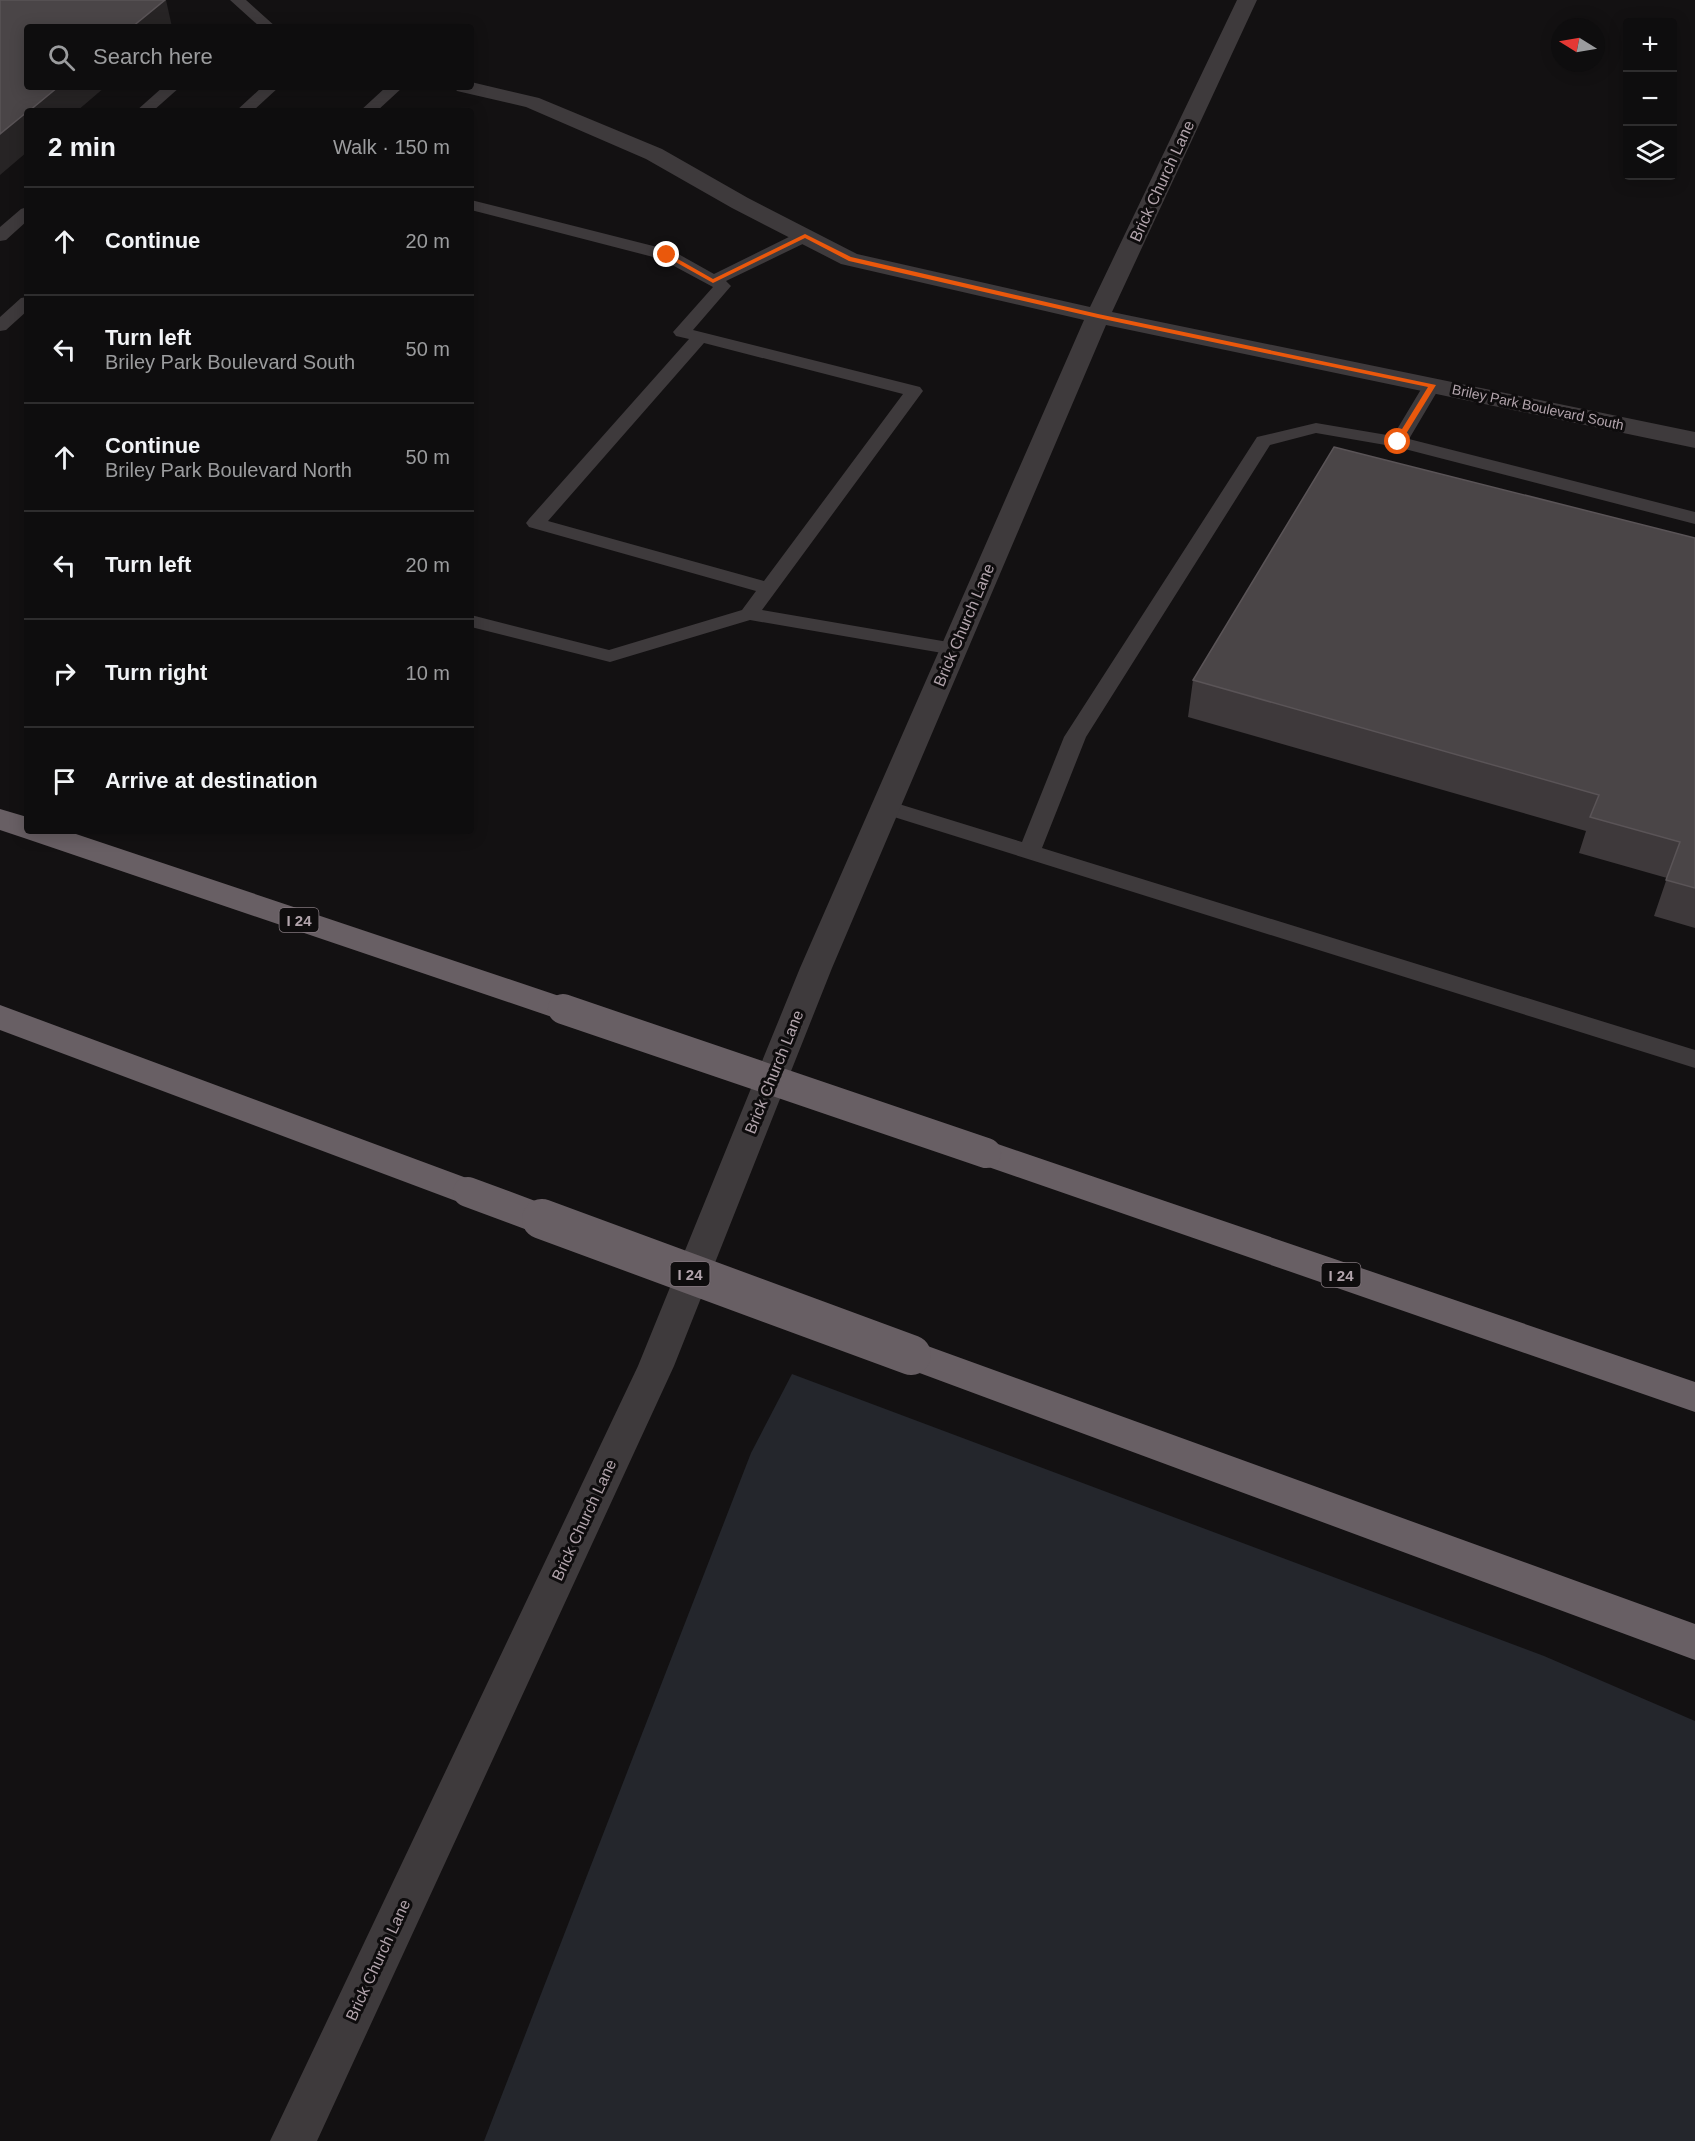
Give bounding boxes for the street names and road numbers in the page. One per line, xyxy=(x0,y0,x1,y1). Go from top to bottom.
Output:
street label: Brick Church Lane xyxy=(1126,118,1198,244)
street label: Briley Park Boulevard South xyxy=(1451,381,1625,433)
street label: Brick Church Lane xyxy=(930,561,998,689)
road number: I 24 xyxy=(280,908,318,932)
street label: Brick Church Lane xyxy=(741,1008,807,1136)
road number: I 24 xyxy=(670,1262,710,1286)
road number: I 24 xyxy=(1322,1263,1360,1287)
street label: Brick Church Lane xyxy=(548,1457,620,1583)
street label: Brick Church Lane xyxy=(342,1897,414,2023)

